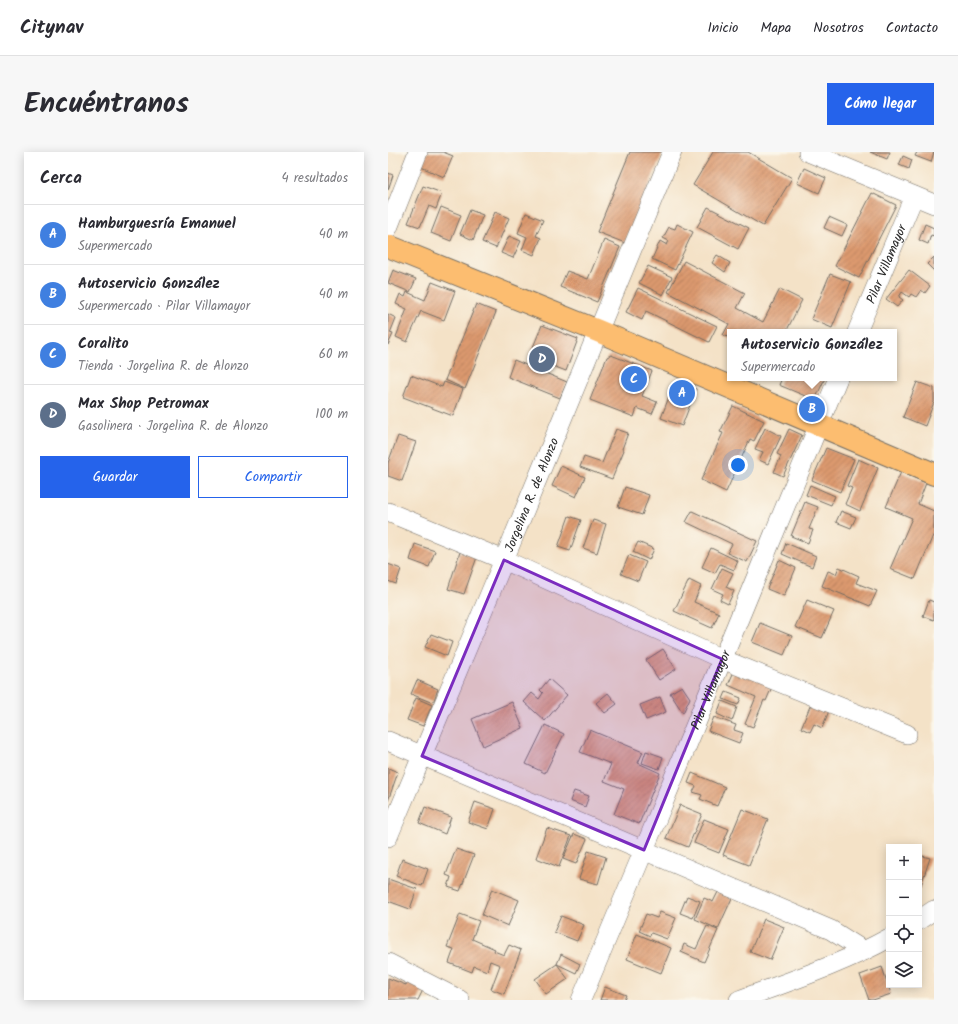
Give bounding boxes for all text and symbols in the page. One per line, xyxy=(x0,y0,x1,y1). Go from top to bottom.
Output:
text: Citynav xyxy=(20,13,83,43)
text: Inicio xyxy=(707,17,738,39)
text: Mapa xyxy=(760,17,791,39)
text: Nosotros xyxy=(813,17,864,39)
text: Contacto xyxy=(886,17,938,39)
text: Encuéntranos xyxy=(24,82,189,127)
button: Cómo llegar xyxy=(827,83,934,125)
text: Cerca xyxy=(40,165,82,192)
text: 4 resultados xyxy=(281,168,348,189)
text: Hamburguesría Emanuel xyxy=(78,212,236,236)
street label: Pilar Villamayor xyxy=(861,221,913,307)
text: A xyxy=(49,224,57,245)
text: 40 m xyxy=(319,224,348,245)
text: Supermercado xyxy=(78,236,152,257)
text: Autoservicio González xyxy=(78,272,220,296)
text: B xyxy=(49,284,57,305)
text: 40 m xyxy=(319,284,348,305)
text: Supermercado · Pilar Villamayor xyxy=(78,296,250,317)
popup xyxy=(727,329,897,381)
text: Coralito xyxy=(78,332,129,356)
text: Autoservicio González xyxy=(741,333,883,357)
text: C xyxy=(49,344,57,365)
text: 60 m xyxy=(319,344,348,365)
pin: D xyxy=(529,344,555,374)
text: Tienda · Jorgelina R. de Alonzo xyxy=(78,356,249,377)
text: Supermercado xyxy=(741,357,815,378)
pin: C xyxy=(621,364,647,394)
pin: A xyxy=(669,378,695,408)
text: Max Shop Petromax xyxy=(78,392,209,416)
pin: B xyxy=(799,394,825,424)
text: D xyxy=(49,404,57,425)
text: 100 m xyxy=(315,404,348,425)
text: Gasolinera · Jorgelina R. de Alonzo xyxy=(78,416,268,437)
street label: Jorgelina R. de Alonzo xyxy=(499,435,565,556)
your location xyxy=(728,455,748,475)
button: Guardar xyxy=(40,456,190,498)
button: Compartir xyxy=(198,456,348,498)
street label: Pilar Villamayor xyxy=(686,647,737,733)
map controls xyxy=(886,844,922,988)
button: + xyxy=(886,844,922,880)
button: − xyxy=(886,880,922,916)
button: locate xyxy=(886,916,922,952)
button: layers xyxy=(886,952,922,988)

